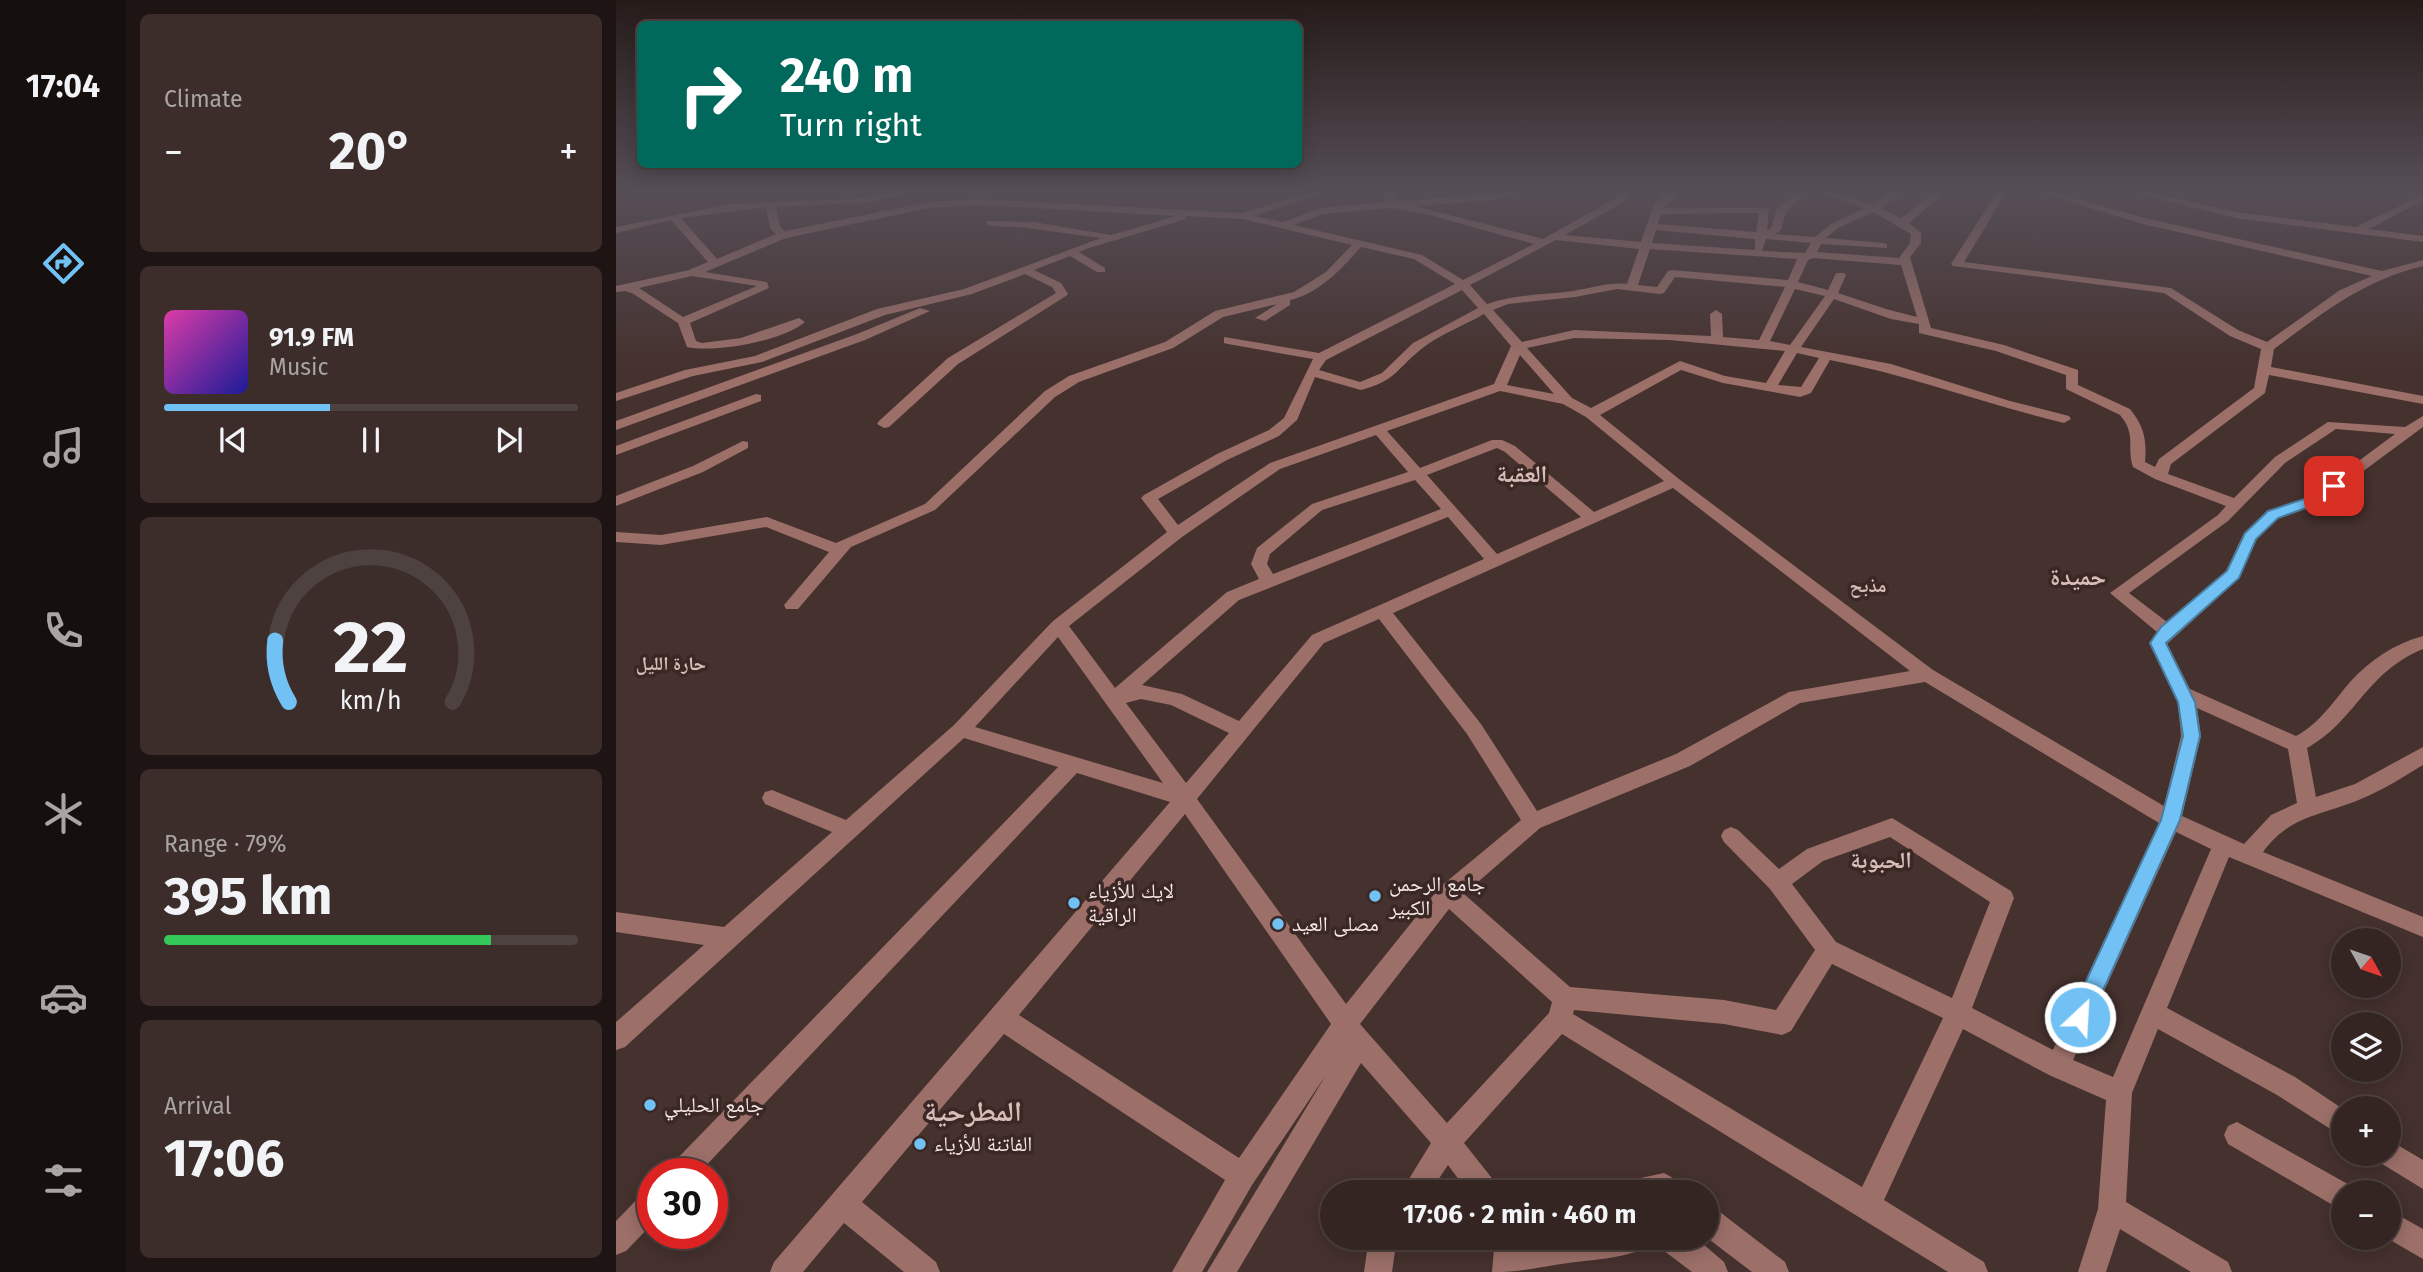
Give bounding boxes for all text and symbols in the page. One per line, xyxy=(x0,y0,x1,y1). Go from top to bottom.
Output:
text: 240 m xyxy=(780,46,913,105)
icon: right xyxy=(665,49,756,140)
text: 17:04 xyxy=(26,67,100,105)
text: Climate xyxy=(164,85,243,113)
text: Turn right xyxy=(780,106,922,144)
text: 20° xyxy=(329,120,413,183)
text: − xyxy=(164,129,183,175)
text: + xyxy=(559,129,578,175)
icon: directions xyxy=(39,239,88,288)
text: 91.9 FM xyxy=(269,322,354,353)
text: Music xyxy=(269,353,329,381)
icon: previous xyxy=(214,421,252,459)
icon: pause xyxy=(352,421,390,459)
icon: next xyxy=(490,421,528,459)
icon: music xyxy=(39,423,88,472)
pin xyxy=(2304,456,2364,516)
district label: العقبة xyxy=(1497,460,1547,488)
icon: arrive xyxy=(2315,467,2353,505)
district label: حميدة xyxy=(2050,563,2106,591)
district label: مذبح xyxy=(1849,574,1887,598)
text: 22 xyxy=(333,604,409,691)
icon: phone xyxy=(39,606,88,655)
district label: حارة الليل xyxy=(636,652,706,675)
text: km/h xyxy=(340,686,402,716)
icon: climate xyxy=(39,789,88,838)
text: Range · 79% xyxy=(164,830,286,858)
district label: الحبوبة xyxy=(1850,846,1912,874)
text: 395 km xyxy=(164,865,332,928)
place label: جامع الرحمن الكبير xyxy=(1388,871,1485,921)
place label: لايك للأزياء الراقية xyxy=(1088,878,1174,928)
marker: جامع الرحمن الكبير xyxy=(1367,888,1383,904)
marker: لايك للأزياء الراقية xyxy=(1066,895,1082,911)
place label: مصلى العيد xyxy=(1292,911,1379,937)
marker: مصلى العيد xyxy=(1270,916,1286,932)
north arrow xyxy=(2331,928,2401,998)
map controls xyxy=(2331,928,2401,1250)
icon: car xyxy=(39,973,88,1022)
position arrow xyxy=(2043,980,2117,1054)
button: layers xyxy=(2331,1012,2401,1082)
text: Arrival xyxy=(164,1092,231,1120)
place label: جامع الحليلي xyxy=(664,1092,764,1121)
district label: المطرحية xyxy=(924,1095,1022,1128)
button: + xyxy=(2331,1096,2401,1166)
marker: جامع الحليلي xyxy=(642,1097,658,1113)
text: 17:06 xyxy=(164,1127,285,1190)
place label: الفاتنة للأزياء xyxy=(934,1131,1032,1157)
marker: الفاتنة للأزياء xyxy=(912,1136,928,1152)
icon: filters xyxy=(39,1156,88,1205)
speed limit sign: 30 xyxy=(637,1158,728,1249)
button: − xyxy=(2331,1180,2401,1250)
text: 17:06 · 2 min · 460 m xyxy=(1402,1199,1637,1230)

